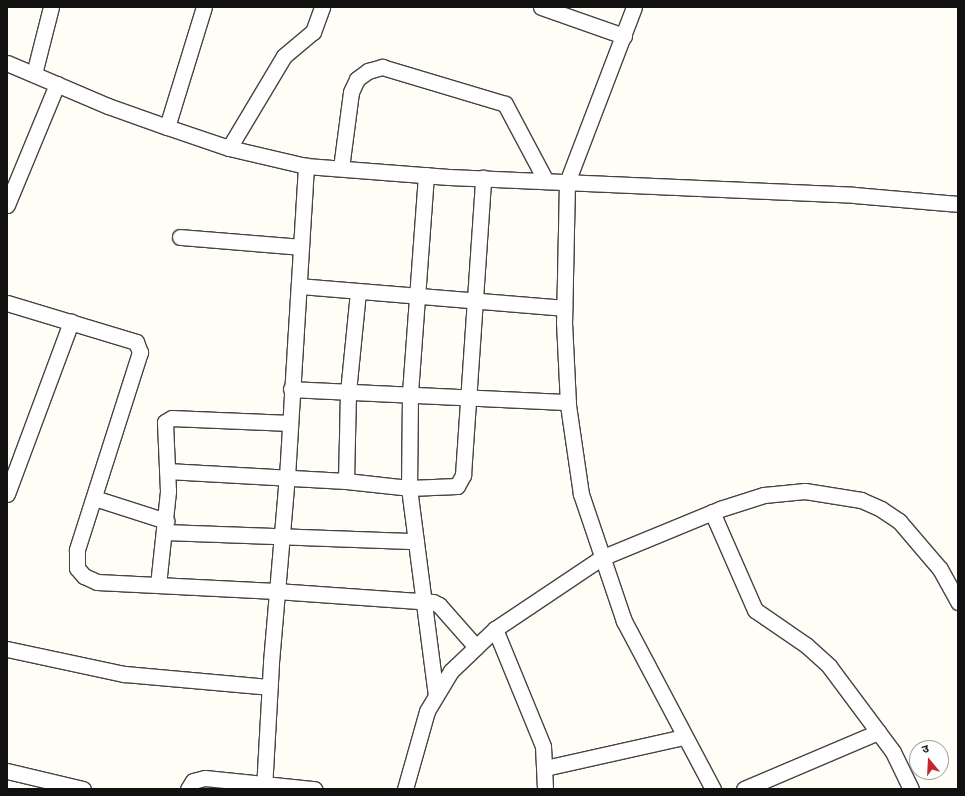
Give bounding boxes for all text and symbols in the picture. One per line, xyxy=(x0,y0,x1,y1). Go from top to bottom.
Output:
north arrow xyxy=(909,740,949,780)
text: उ xyxy=(920,741,931,757)

